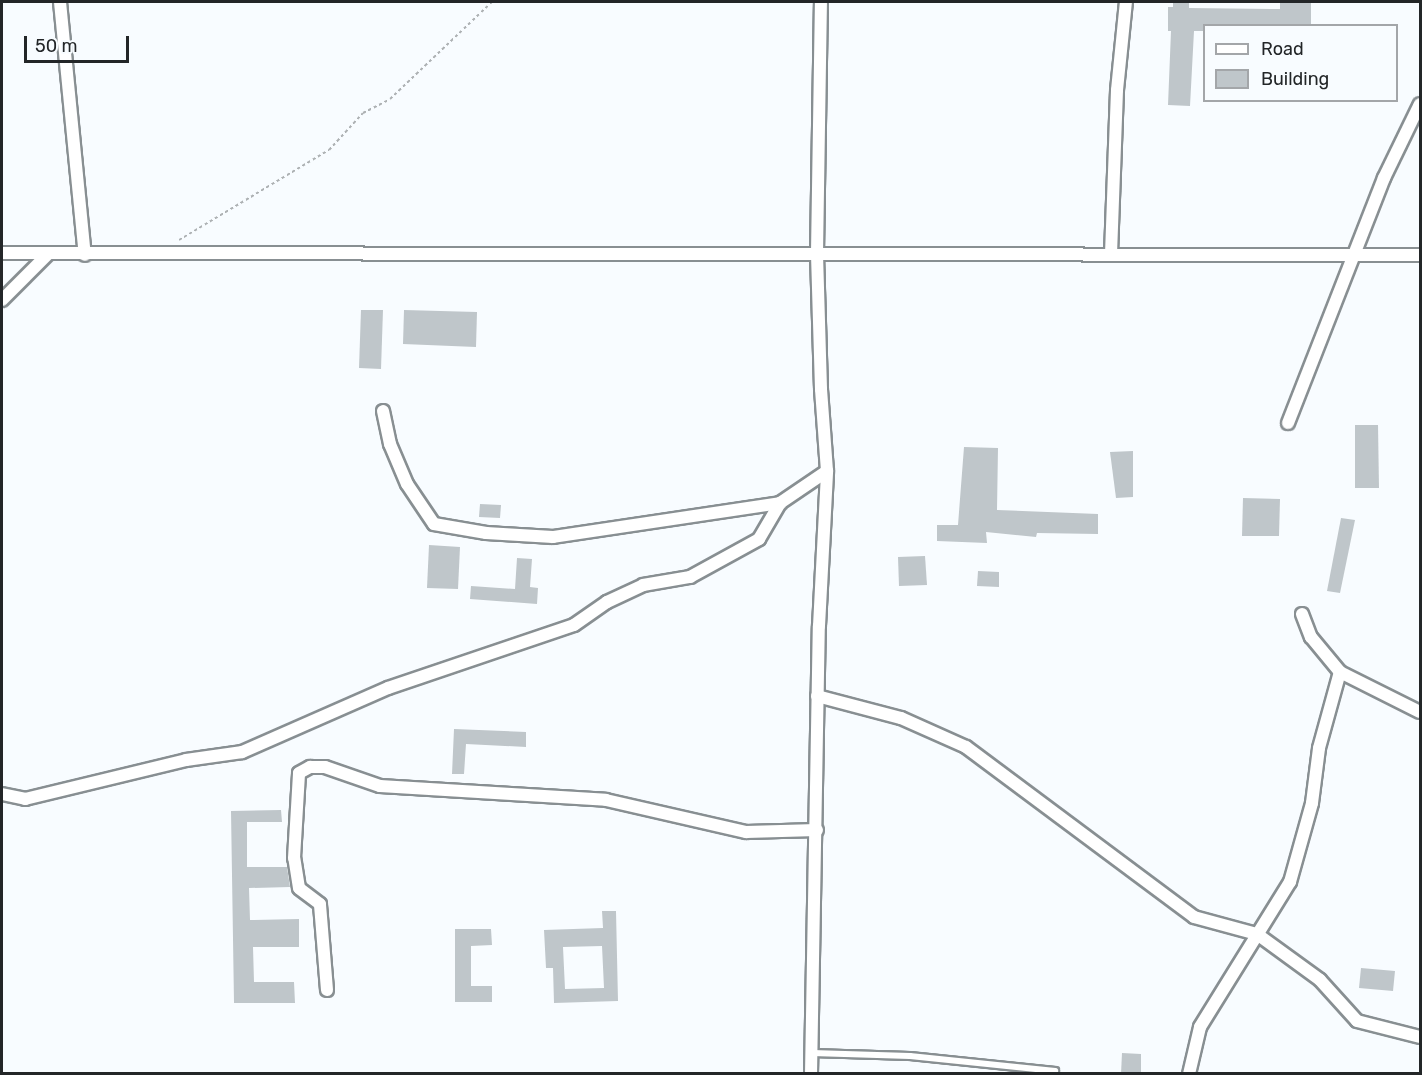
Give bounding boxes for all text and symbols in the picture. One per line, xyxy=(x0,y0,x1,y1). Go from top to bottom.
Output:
scale bar xyxy=(27,24,132,62)
legend xyxy=(1203,24,1398,102)
text: 50 m xyxy=(35,35,78,57)
text: Road xyxy=(1261,38,1304,60)
text: Building xyxy=(1261,68,1329,90)

